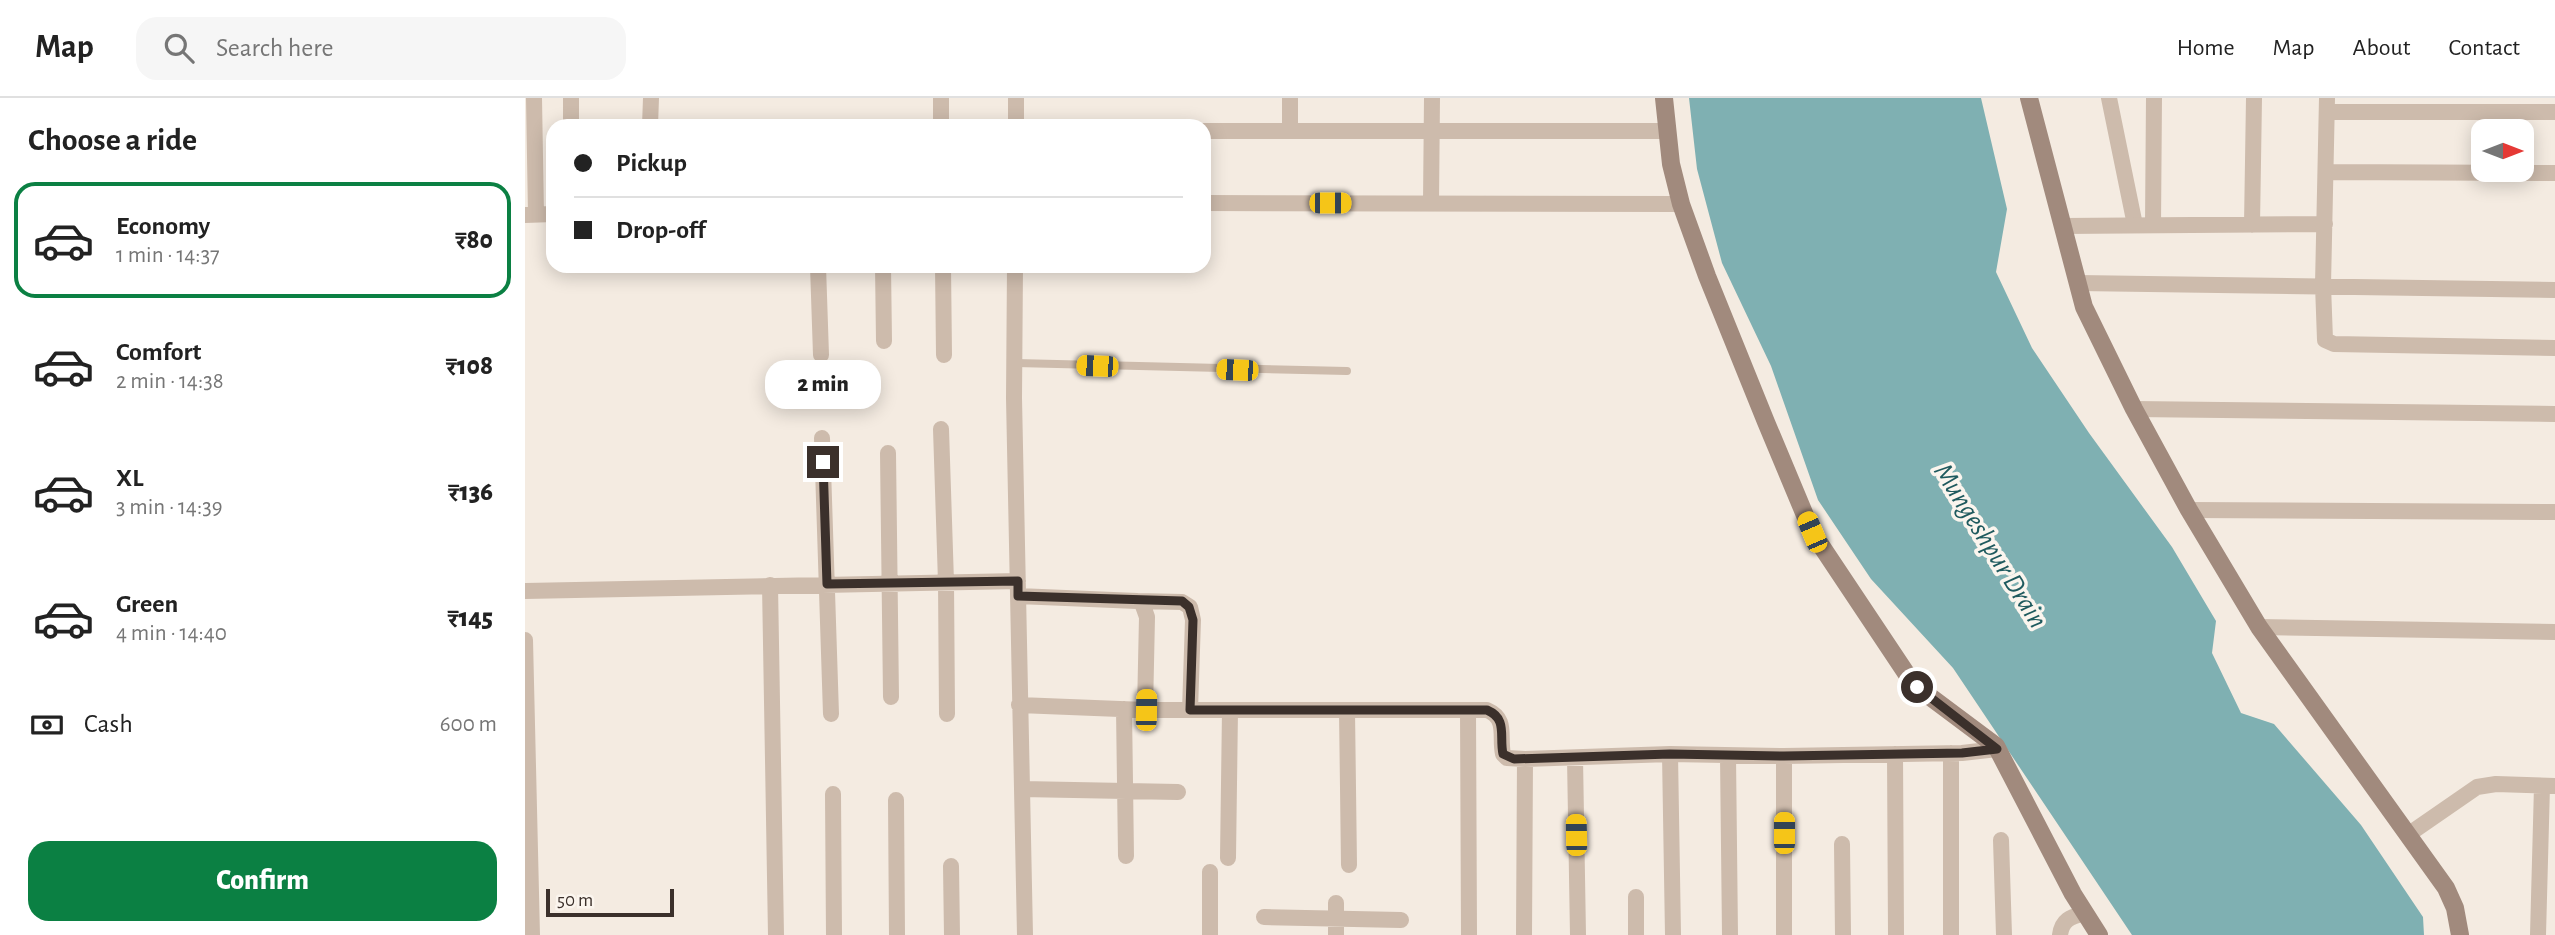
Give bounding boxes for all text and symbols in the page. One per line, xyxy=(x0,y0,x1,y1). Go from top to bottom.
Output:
search box xyxy=(136,17,626,80)
icon: search xyxy=(160,29,198,67)
text: Map xyxy=(35,31,94,64)
text: Search here xyxy=(216,35,334,61)
text: Home xyxy=(2177,36,2235,60)
text: Map xyxy=(2273,36,2315,60)
text: About xyxy=(2353,36,2410,60)
text: Contact xyxy=(2448,36,2520,60)
north arrow xyxy=(2471,119,2534,182)
map controls xyxy=(2471,119,2534,182)
text: Choose a ride xyxy=(28,124,197,156)
text: Pickup xyxy=(616,150,687,176)
car xyxy=(1310,193,1352,214)
icon: car xyxy=(32,209,95,272)
text: Economy xyxy=(116,213,210,239)
text: Drop-off xyxy=(616,217,705,243)
text: ₹80 xyxy=(455,227,493,253)
text: 1 min · 14:37 xyxy=(116,244,220,267)
icon: car xyxy=(32,335,95,398)
text: Comfort xyxy=(116,339,201,365)
text: ₹108 xyxy=(446,353,493,379)
car xyxy=(1076,355,1119,377)
car xyxy=(1216,359,1259,381)
callout: 2 min xyxy=(765,360,881,410)
text: 2 min · 14:38 xyxy=(116,370,224,393)
text: 2 min xyxy=(797,373,849,396)
route end xyxy=(807,446,839,478)
water label: Mungeshpur Drain xyxy=(1928,459,2052,633)
icon: car xyxy=(32,461,95,524)
text: XL xyxy=(116,465,143,491)
text: ₹136 xyxy=(448,479,493,505)
text: 3 min · 14:39 xyxy=(116,496,223,519)
car xyxy=(1795,509,1830,555)
icon: car xyxy=(32,587,95,650)
text: Green xyxy=(116,591,178,617)
text: ₹145 xyxy=(447,605,493,631)
text: 4 min · 14:40 xyxy=(116,622,227,645)
route start xyxy=(1901,671,1933,703)
car xyxy=(1136,689,1157,731)
icon: cash xyxy=(28,706,66,744)
text: Cash xyxy=(84,711,133,737)
text: 600 m xyxy=(440,713,497,736)
car xyxy=(1774,812,1795,854)
car xyxy=(1566,814,1587,856)
button: Confirm xyxy=(28,841,497,921)
scale bar xyxy=(546,886,674,918)
text: 50 m xyxy=(557,891,593,910)

